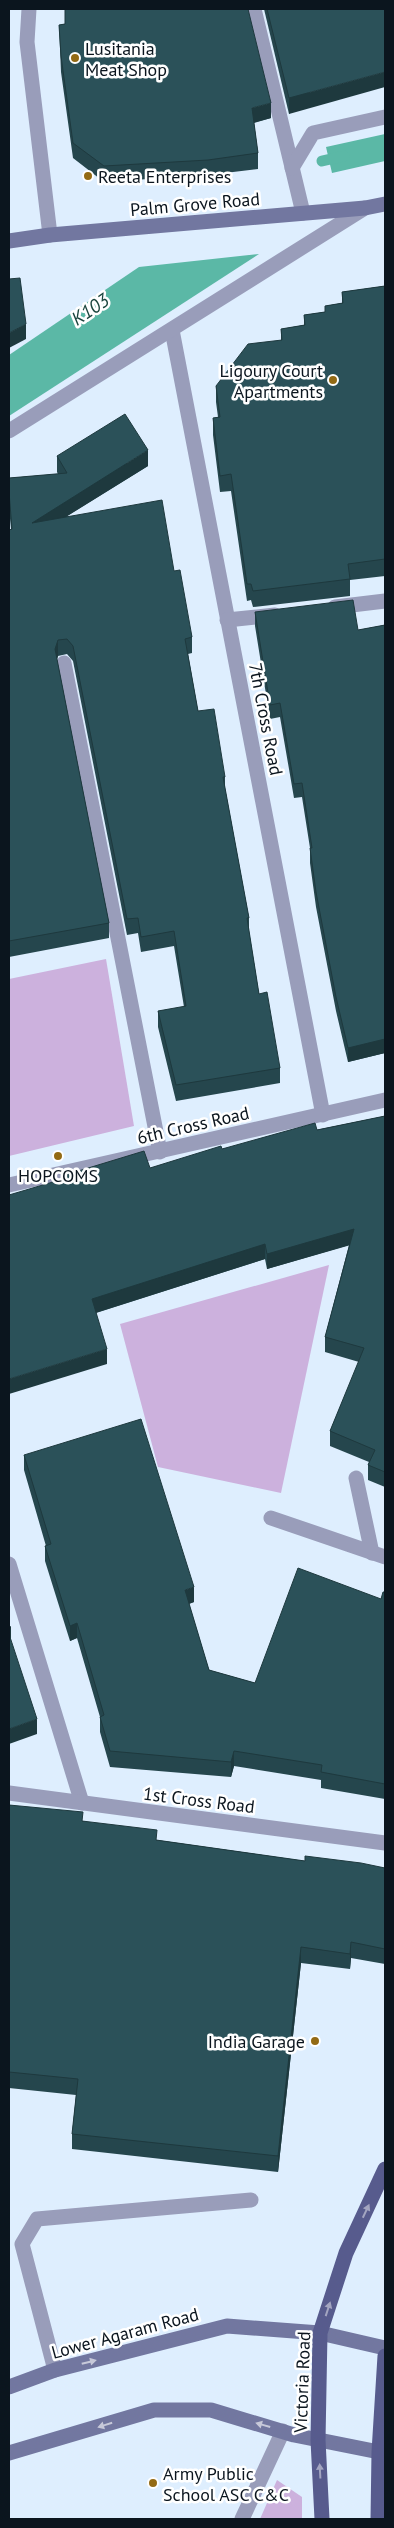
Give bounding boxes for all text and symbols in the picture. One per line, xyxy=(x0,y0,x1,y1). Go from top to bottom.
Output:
place label: Lusitania Meat Shop xyxy=(85,37,167,81)
marker: Lusitania Meat Shop xyxy=(69,52,81,64)
place label: Reeta Enterprises xyxy=(98,165,231,188)
marker: Reeta Enterprises xyxy=(82,170,94,182)
street label: Palm Grove Road xyxy=(129,187,261,221)
water label: K103 xyxy=(66,287,114,330)
place label: Ligoury Court Apartments xyxy=(219,359,323,403)
marker: Ligoury Court Apartments xyxy=(327,374,339,386)
street label: 7th Cross Road xyxy=(244,661,288,777)
street label: 6th Cross Road xyxy=(135,1101,251,1149)
marker: HOPCOMS xyxy=(52,1150,64,1162)
place label: HOPCOMS xyxy=(18,1164,98,1187)
street label: 1st Cross Road xyxy=(142,1782,256,1818)
place label: India Garage xyxy=(208,2030,305,2053)
marker: India Garage xyxy=(309,2035,321,2047)
one-way arrow xyxy=(362,2204,370,2218)
street label: Lower Agaram Road xyxy=(49,2302,201,2364)
one-way arrow xyxy=(324,2302,332,2317)
street label: Victoria Road xyxy=(289,2331,315,2434)
one-way arrow xyxy=(81,2357,96,2365)
one-way arrow xyxy=(256,2420,271,2428)
one-way arrow xyxy=(97,2421,112,2429)
place label: Army Public School ASC C&C xyxy=(163,2462,289,2506)
one-way arrow xyxy=(315,2462,323,2478)
marker: Army Public School ASC C&C xyxy=(147,2477,159,2489)

